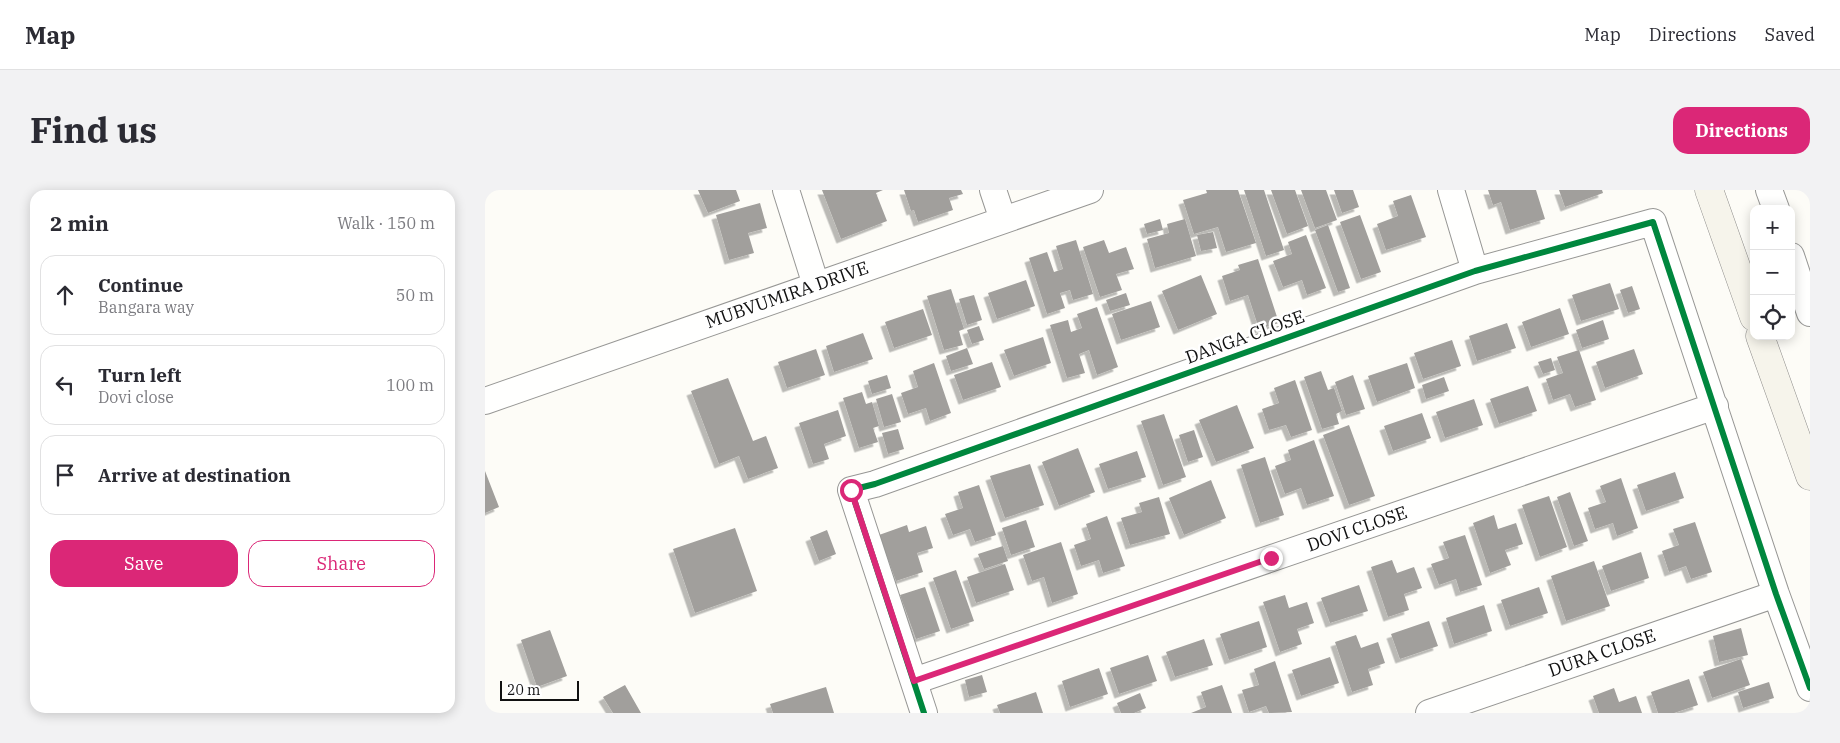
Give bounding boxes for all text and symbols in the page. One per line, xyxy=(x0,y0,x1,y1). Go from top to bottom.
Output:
text: Map xyxy=(25,19,75,51)
text: Map xyxy=(1584,23,1621,46)
text: Directions xyxy=(1649,23,1737,46)
text: Saved xyxy=(1765,23,1815,46)
text: Find us xyxy=(30,107,157,153)
button: Directions xyxy=(1673,107,1810,154)
map controls xyxy=(1750,205,1795,340)
button: + xyxy=(1750,205,1795,250)
text: 2 min xyxy=(50,209,109,237)
text: Walk · 150 m xyxy=(337,213,435,233)
button: − xyxy=(1750,250,1795,295)
street label: MUBVUMIRA DRIVE xyxy=(702,256,871,333)
text: Continue xyxy=(98,273,183,297)
icon: ahead xyxy=(51,281,79,309)
text: 50 m xyxy=(396,285,434,305)
button: locate xyxy=(1750,295,1795,340)
text: Bangara way xyxy=(98,297,194,317)
street label: DANGA CLOSE xyxy=(1182,304,1308,369)
text: Turn left xyxy=(98,363,181,387)
icon: left xyxy=(51,371,79,399)
text: 100 m xyxy=(386,375,434,395)
text: Dovi close xyxy=(98,387,174,407)
icon: arrive xyxy=(51,461,79,489)
text: Arrive at destination xyxy=(98,463,291,487)
route start xyxy=(840,479,863,502)
street label: DOVI CLOSE xyxy=(1304,501,1410,556)
button: Save xyxy=(50,540,238,587)
button: Share xyxy=(248,540,435,587)
route end xyxy=(1260,547,1283,570)
street label: DURA CLOSE xyxy=(1545,623,1658,682)
scale bar xyxy=(500,678,579,701)
text: 20 m xyxy=(507,681,540,699)

